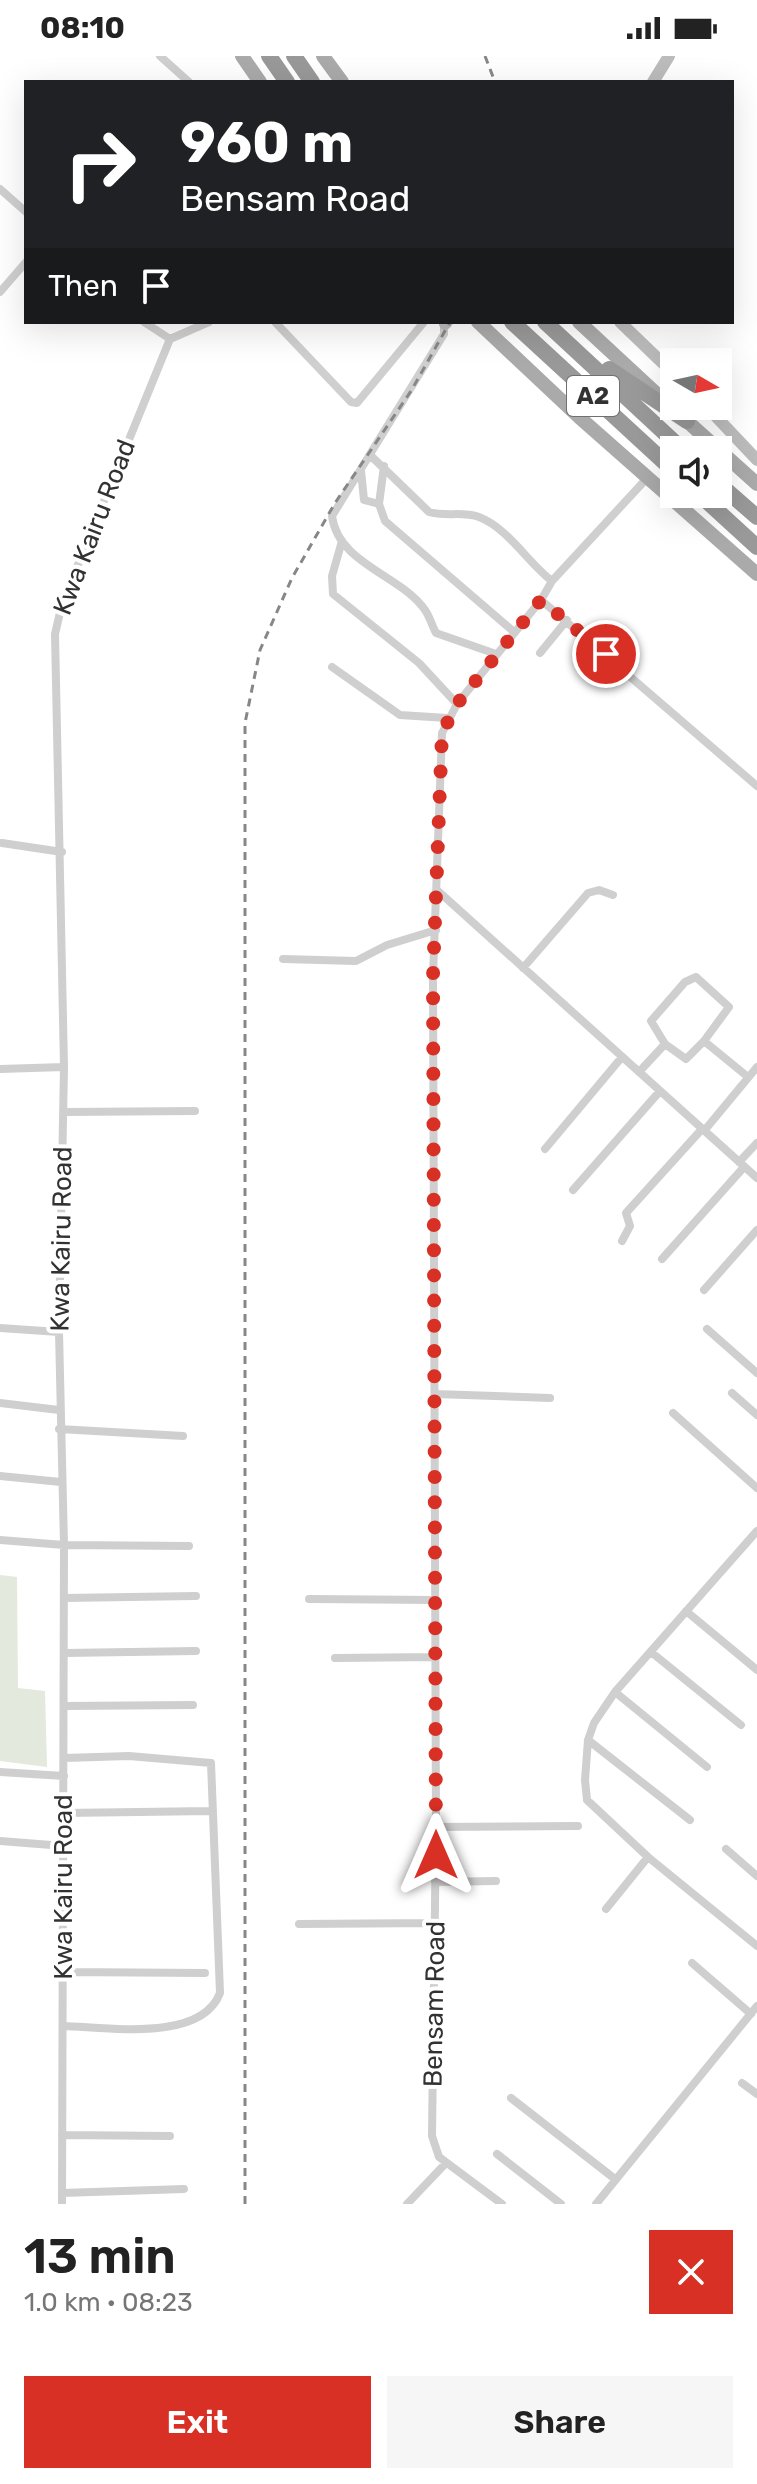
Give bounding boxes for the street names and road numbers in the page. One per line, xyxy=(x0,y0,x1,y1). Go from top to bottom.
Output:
road number: A2 xyxy=(567,376,619,416)
street label: Kwa Kairu Road xyxy=(47,435,142,619)
street label: Kwa Kairu Road xyxy=(44,1146,79,1332)
street label: Kwa Kairu Road xyxy=(48,1794,79,1980)
street label: Bensam Road xyxy=(418,1921,451,2087)

